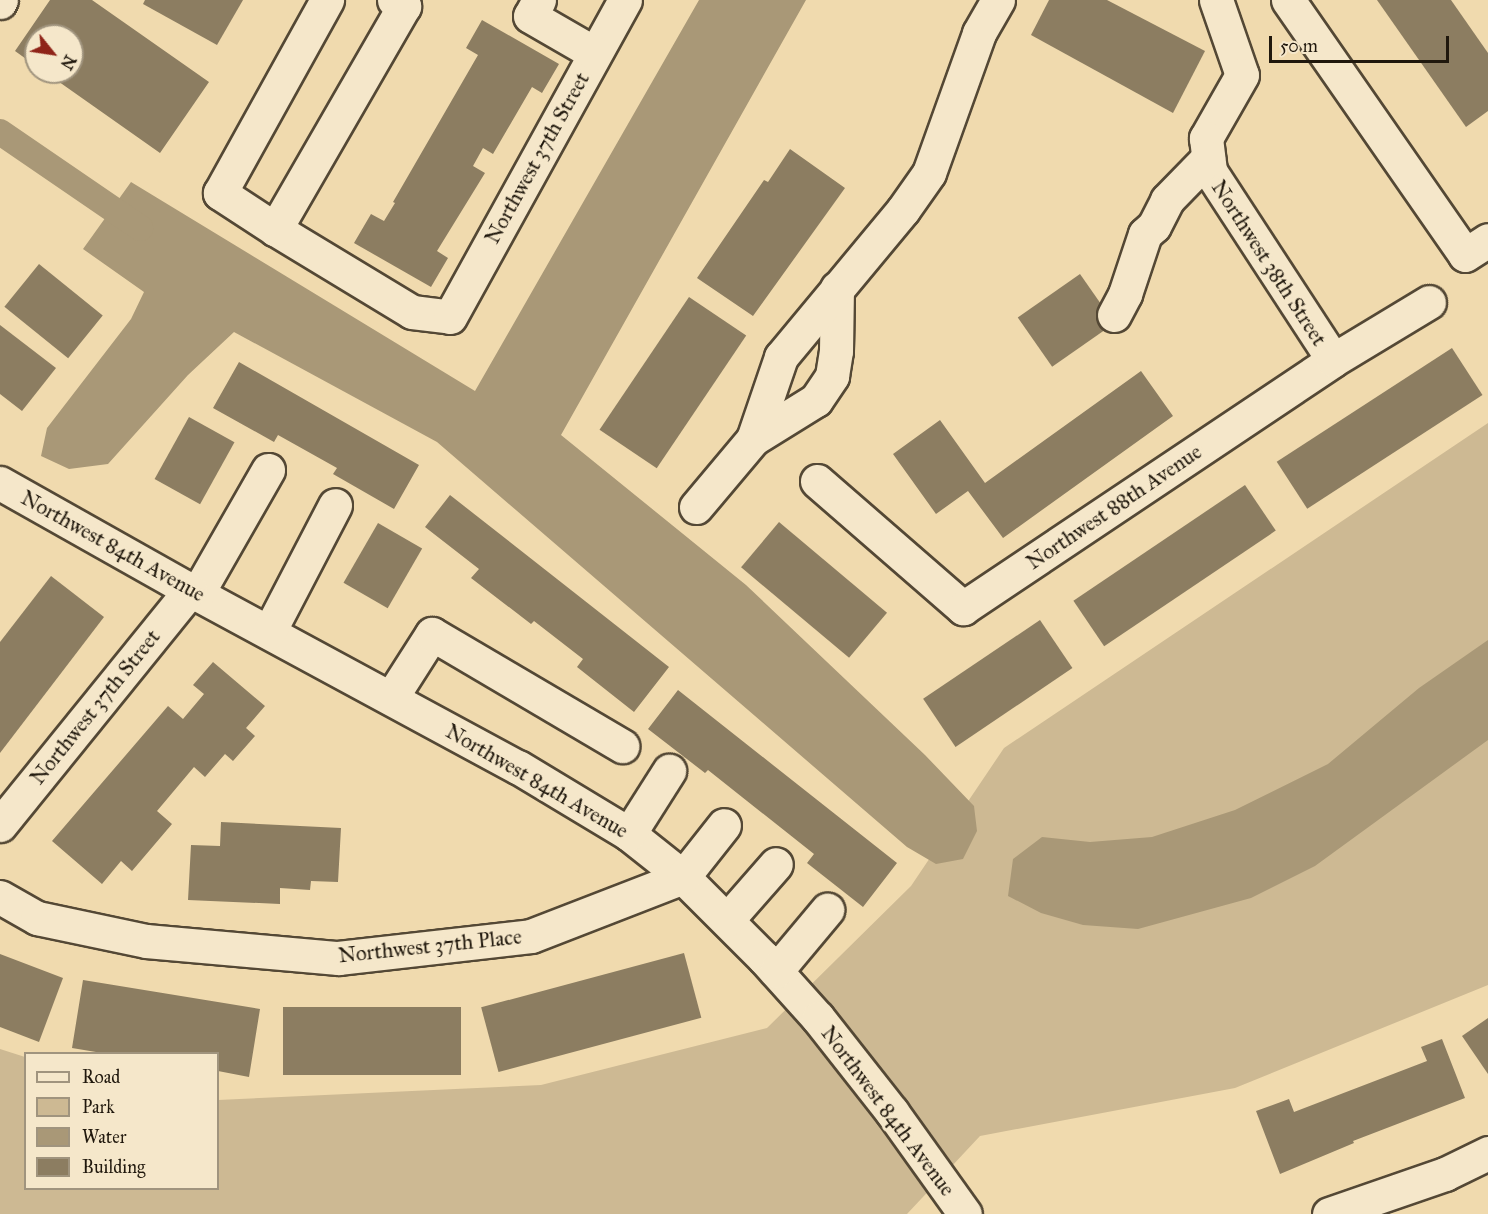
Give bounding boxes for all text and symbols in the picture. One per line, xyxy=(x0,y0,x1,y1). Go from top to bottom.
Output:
north arrow xyxy=(24,24,84,84)
scale bar xyxy=(1272,24,1452,62)
text: 50 m xyxy=(1280,35,1318,57)
text: N xyxy=(57,52,80,73)
street label: Northwest 37th Street xyxy=(479,68,595,248)
street label: Northwest 38th Street xyxy=(1206,176,1332,350)
street label: Northwest 88th Avenue xyxy=(1022,439,1206,575)
street label: Northwest 84th Avenue xyxy=(17,485,209,607)
street label: Northwest 37th Street xyxy=(25,624,165,790)
street label: Northwest 84th Avenue xyxy=(441,719,633,843)
street label: Northwest 37th Place xyxy=(337,924,523,968)
street label: Northwest 84th Avenue xyxy=(816,1021,960,1201)
legend xyxy=(24,1052,219,1190)
text: Road xyxy=(82,1066,120,1088)
text: Park xyxy=(82,1096,115,1118)
text: Water xyxy=(82,1126,126,1148)
text: Building xyxy=(82,1156,145,1178)

